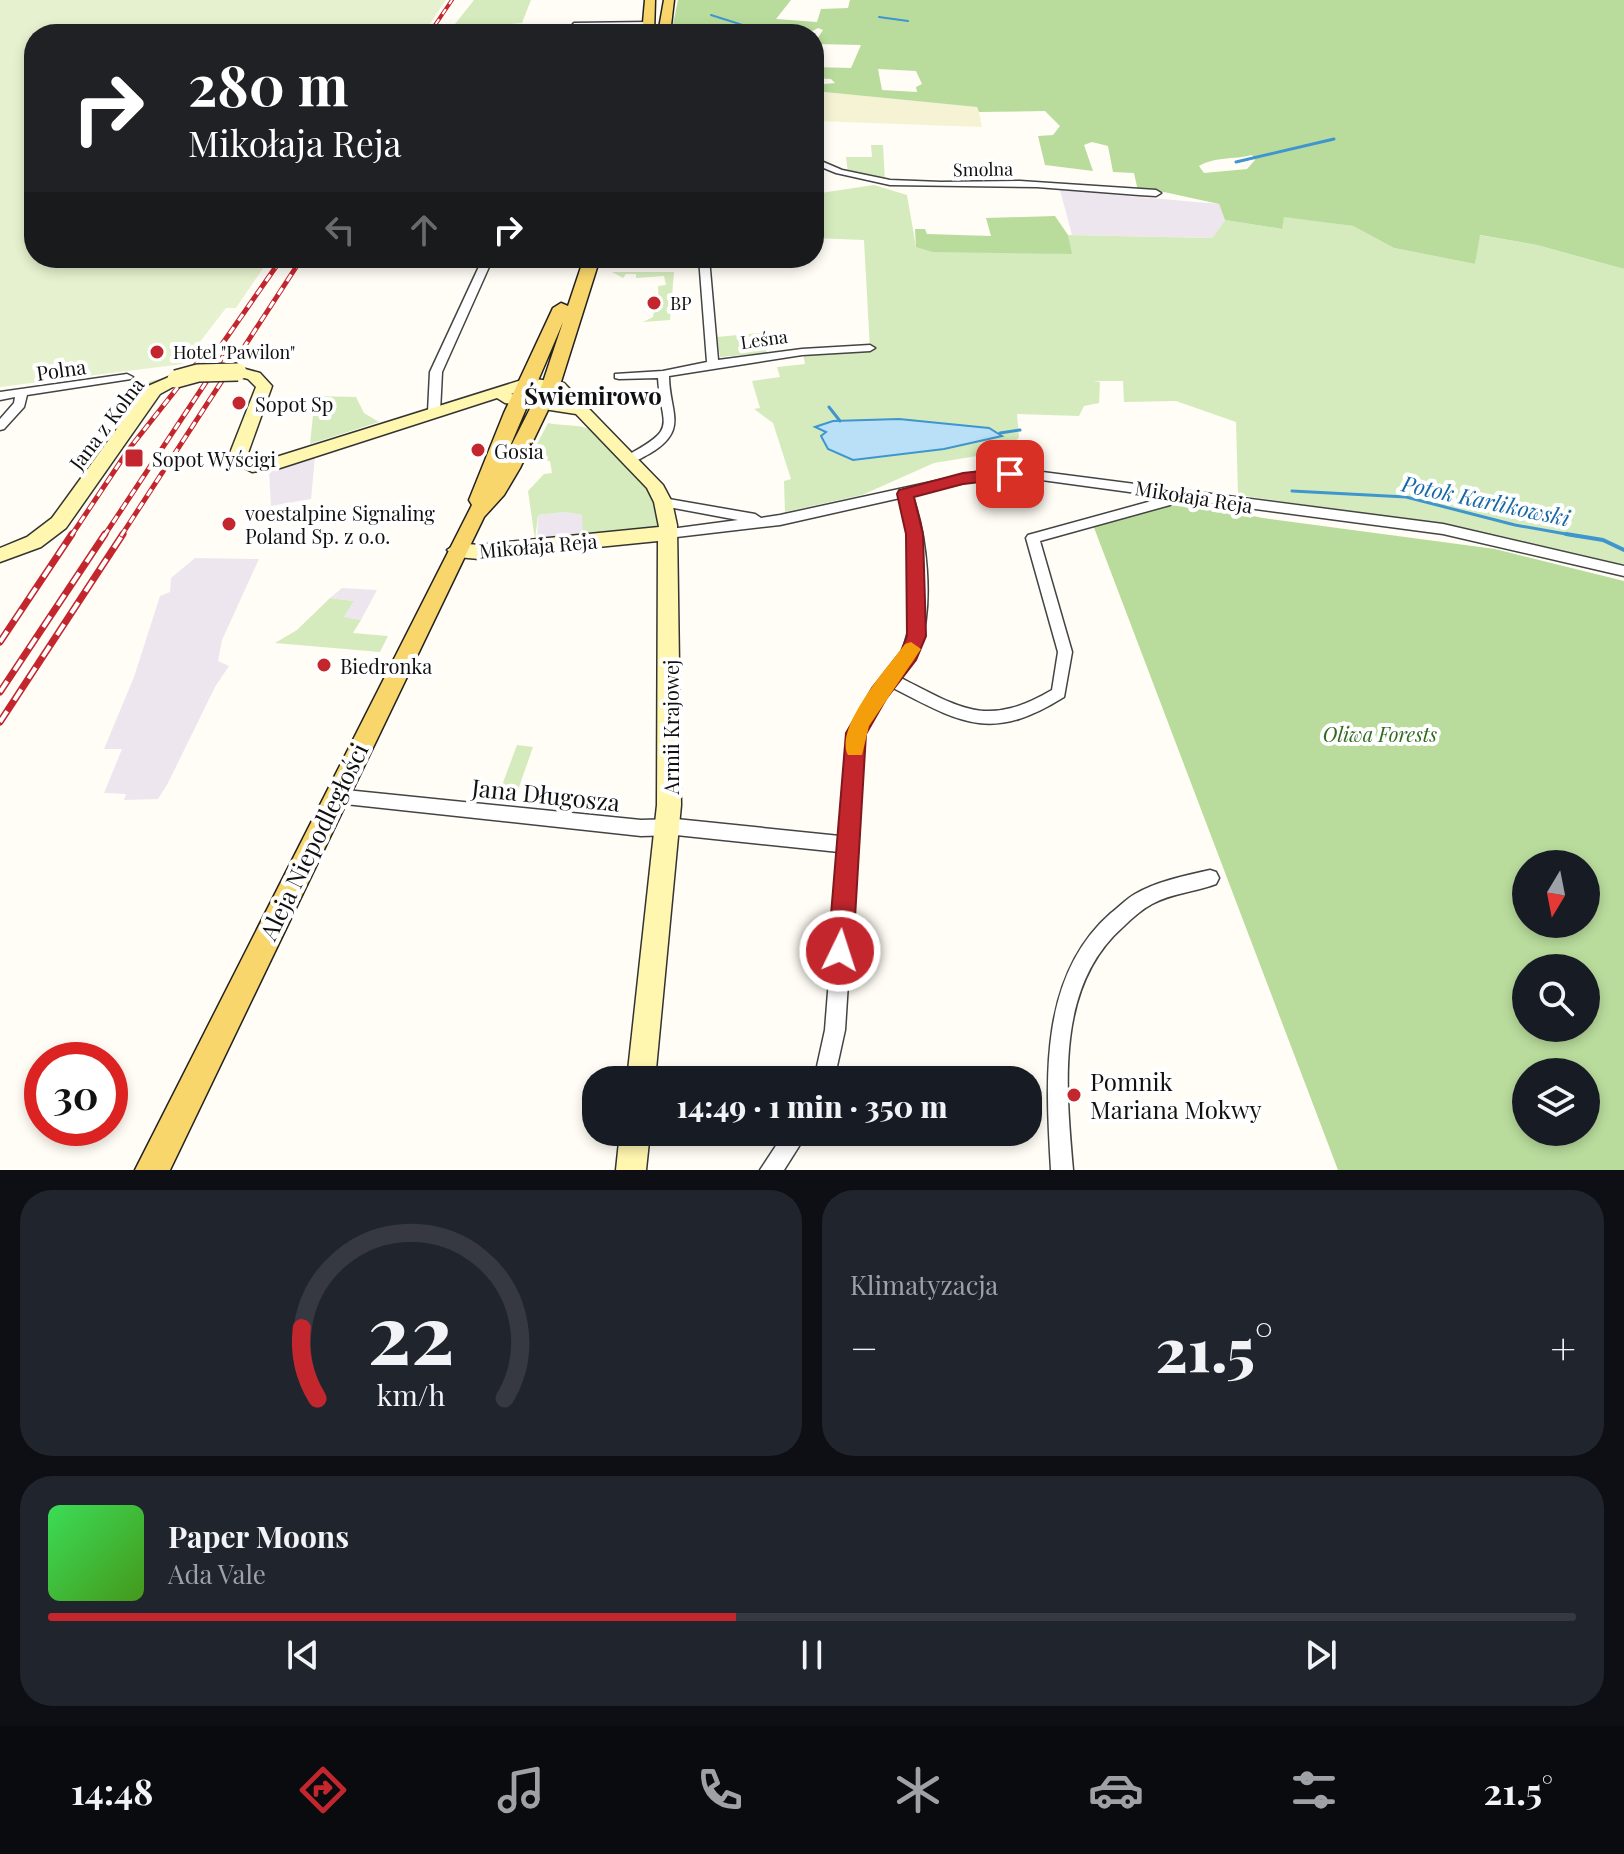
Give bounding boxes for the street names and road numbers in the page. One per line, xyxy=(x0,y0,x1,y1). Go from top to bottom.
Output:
street label: Smolna xyxy=(953,156,1013,182)
street label: Leśna xyxy=(739,324,789,354)
street label: Polna xyxy=(34,352,88,386)
street label: Jana z Kolna xyxy=(62,371,149,475)
street label: Mikołaja Reja xyxy=(1133,473,1255,519)
street label: Mikołaja Reja xyxy=(478,526,598,564)
street label: Armii Krajowej xyxy=(657,660,684,795)
street label: Aleja Niepodległości xyxy=(251,737,375,946)
street label: Jana Długosza xyxy=(469,770,622,818)

